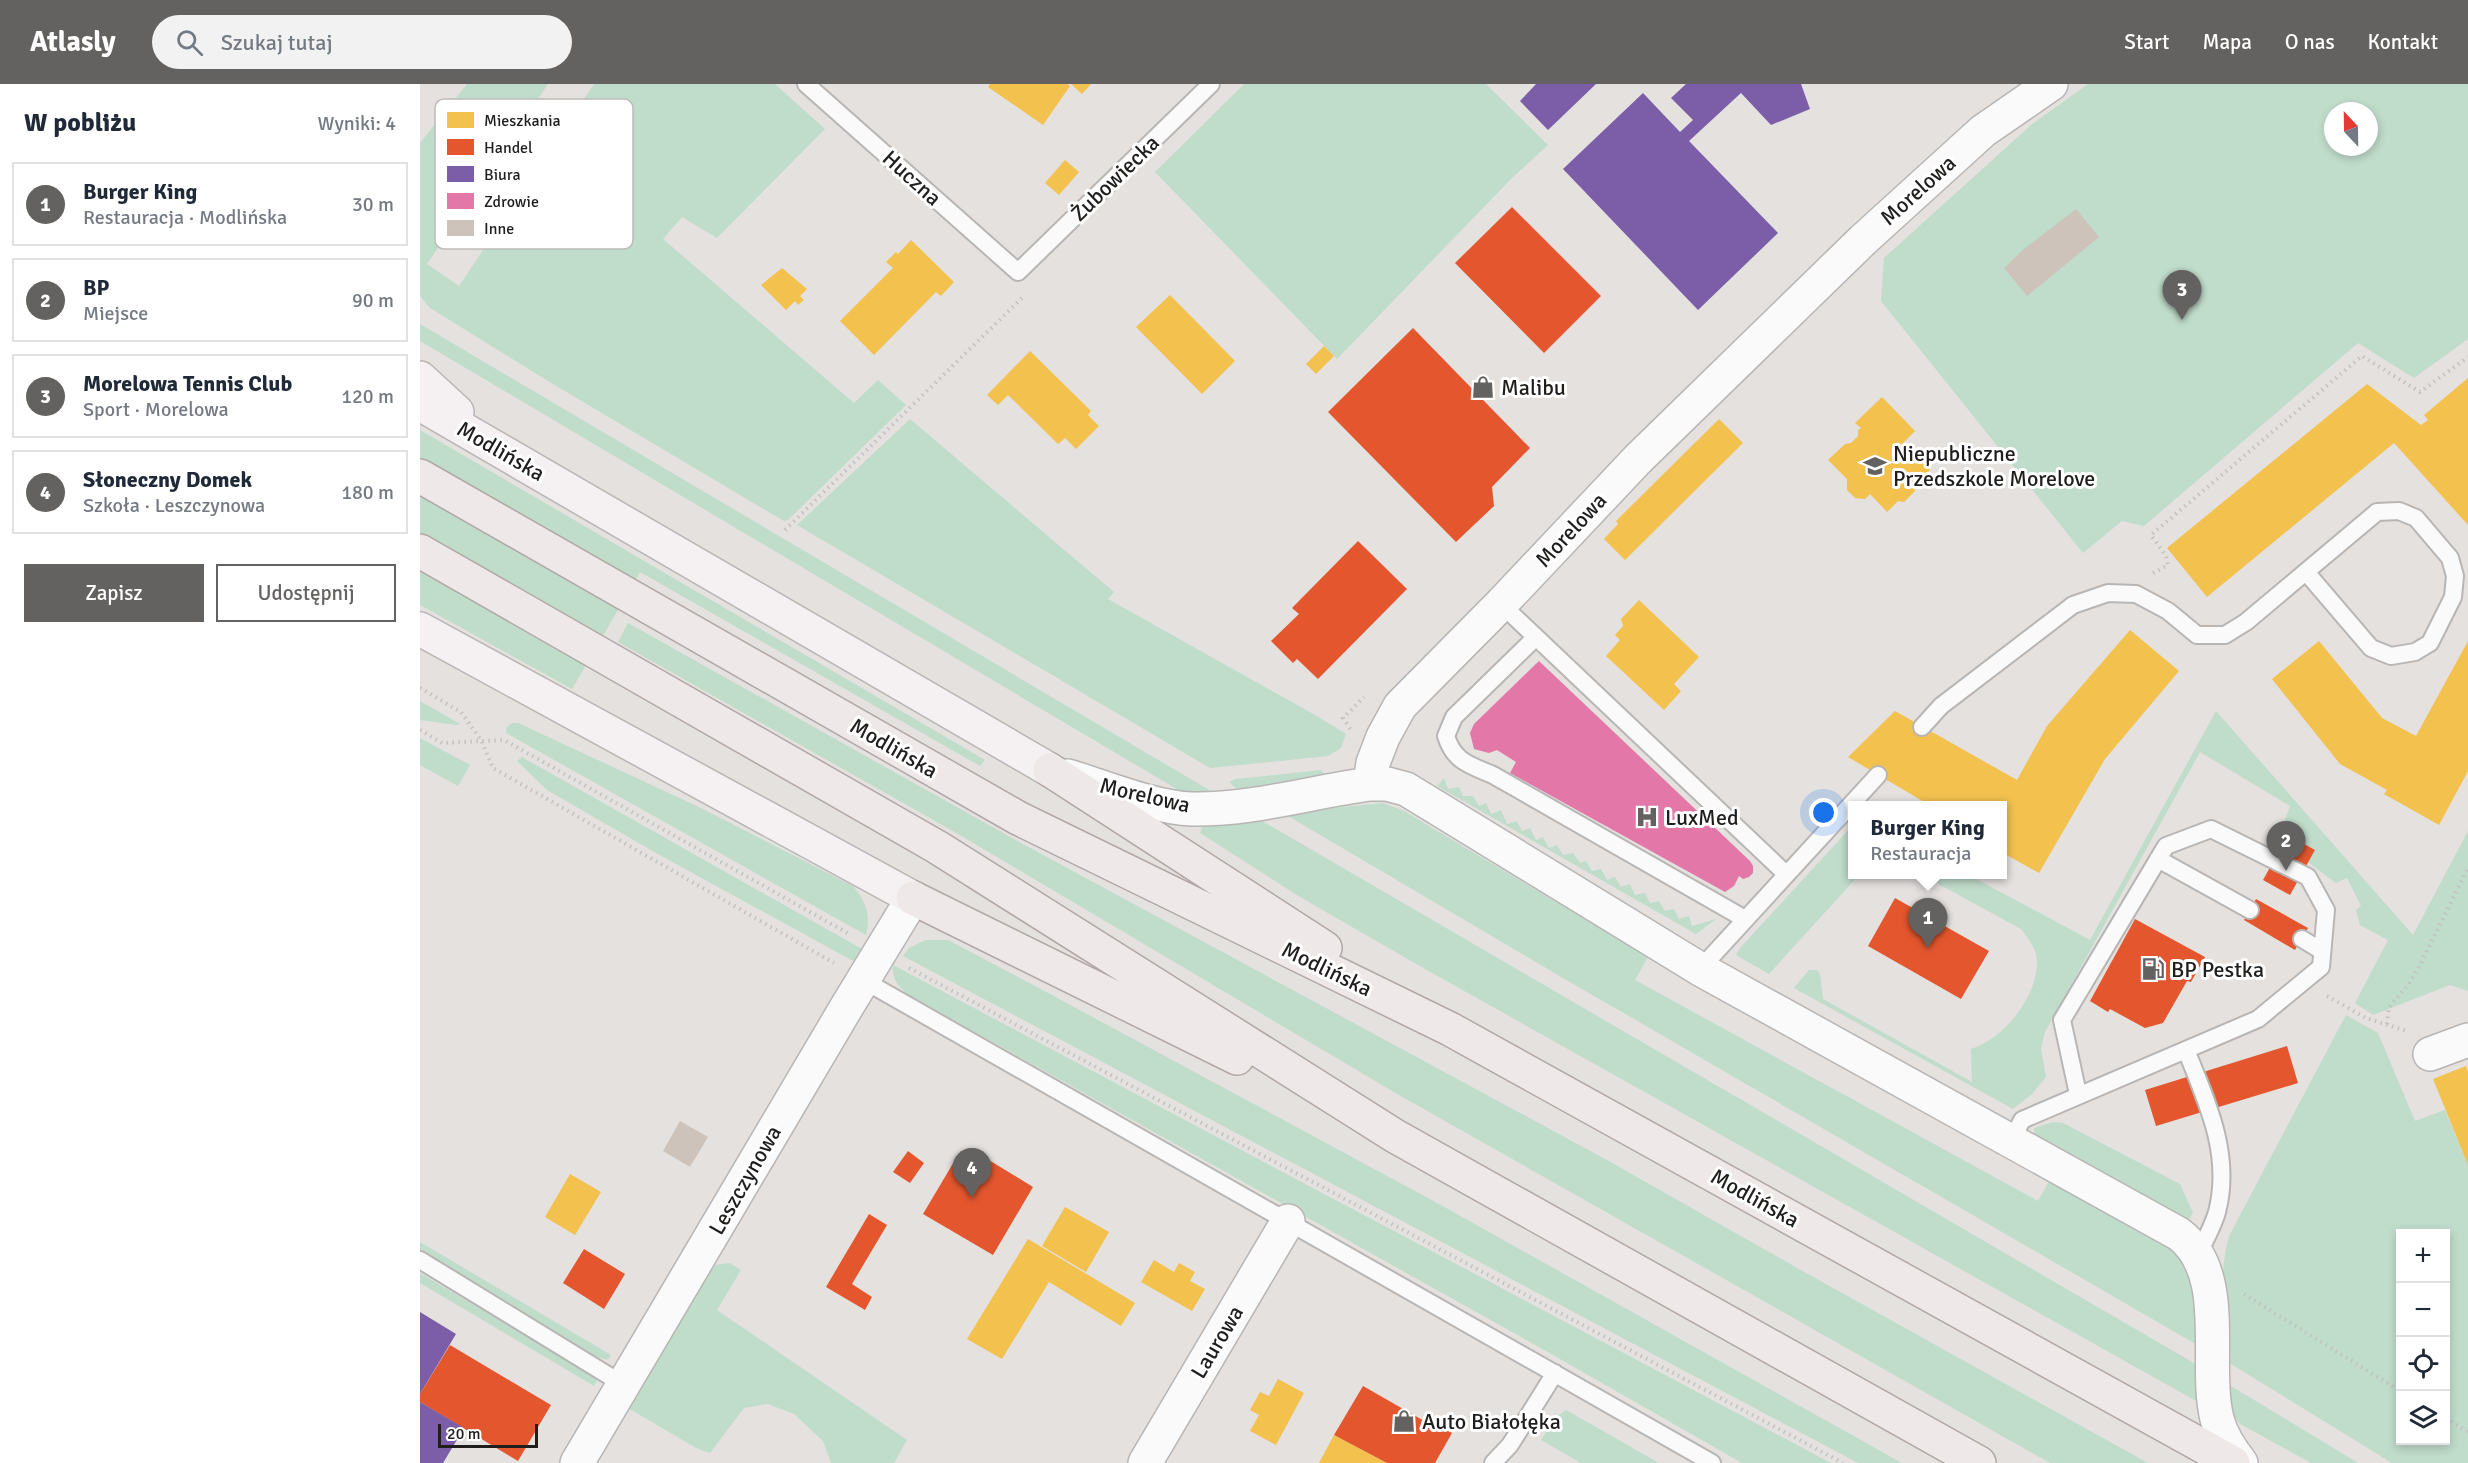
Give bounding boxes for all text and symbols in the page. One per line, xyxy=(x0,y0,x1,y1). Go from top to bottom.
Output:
search box xyxy=(152,15,572,69)
text: Atlasly xyxy=(30,25,116,59)
icon: search xyxy=(173,26,206,59)
text: Szukaj tutaj xyxy=(221,29,333,56)
text: Start xyxy=(2124,29,2169,55)
text: Mapa xyxy=(2202,29,2252,55)
text: O nas xyxy=(2285,29,2335,55)
text: Kontakt xyxy=(2368,29,2438,55)
legend xyxy=(435,99,633,249)
north arrow xyxy=(2324,102,2378,156)
text: W pobliżu xyxy=(24,107,136,139)
text: Wyniki: 4 xyxy=(317,111,396,136)
text: Mieszkania xyxy=(484,111,561,131)
street label: Żubowiecka xyxy=(1065,129,1165,227)
text: Handel xyxy=(484,138,533,158)
street label: Huczna xyxy=(877,144,947,212)
street label: Morelowa xyxy=(1875,149,1961,231)
text: Biura xyxy=(484,165,521,185)
text: Burger King xyxy=(83,178,197,205)
text: 1 xyxy=(40,192,51,217)
text: 30 m xyxy=(352,192,394,217)
text: Zdrowie xyxy=(484,192,539,212)
text: Restauracja · Modlińska xyxy=(83,205,287,230)
text: Inne xyxy=(484,219,514,239)
pin: 3 xyxy=(2162,270,2202,320)
text: BP xyxy=(83,274,109,301)
text: 2 xyxy=(40,288,51,313)
text: 90 m xyxy=(352,288,394,313)
text: Miejsce xyxy=(83,301,148,326)
text: Morelowa Tennis Club xyxy=(83,370,292,397)
shop icon: Malibu xyxy=(1470,374,1496,400)
place label: Malibu xyxy=(1501,374,1566,401)
text: 3 xyxy=(40,384,51,409)
text: 120 m xyxy=(341,384,394,409)
text: Sport · Morelowa xyxy=(83,397,229,422)
street label: Modlińska xyxy=(452,415,550,487)
place label: Niepubliczne Przedszkole Morelove xyxy=(1893,440,2095,492)
school or university icon: Niepubliczne Przedszkole Morelove xyxy=(1862,453,1888,479)
text: Słoneczny Domek xyxy=(83,466,252,493)
text: 4 xyxy=(40,480,51,505)
text: 180 m xyxy=(341,480,394,505)
street label: Morelowa xyxy=(1530,487,1612,573)
text: Szkoła · Leszczynowa xyxy=(83,493,265,518)
button: Zapisz xyxy=(24,564,204,622)
button: Udostępnij xyxy=(216,564,396,622)
street label: Modlińska xyxy=(845,712,943,784)
street label: Morelowa xyxy=(1097,771,1193,819)
your location xyxy=(1809,798,1838,827)
popup xyxy=(1848,801,2007,879)
hospital icon: LuxMed xyxy=(1634,804,1660,830)
place label: LuxMed xyxy=(1665,804,1739,831)
text: Burger King xyxy=(1870,814,1985,841)
pin: 2 xyxy=(2266,822,2306,871)
text: Restauracja xyxy=(1870,841,1972,866)
pin: 1 xyxy=(1908,898,1948,948)
street label: Modlińska xyxy=(1277,936,1377,1002)
fuel station icon: BP Pestka xyxy=(2140,956,2166,982)
place label: BP Pestka xyxy=(2171,956,2264,983)
street label: Leszczynowa xyxy=(703,1121,787,1239)
pin: 4 xyxy=(952,1148,992,1198)
street label: Modlińska xyxy=(1706,1163,1804,1233)
map controls xyxy=(2396,1229,2450,1445)
button: + xyxy=(2396,1229,2450,1283)
button: − xyxy=(2396,1283,2450,1337)
street label: Laurowa xyxy=(1185,1301,1249,1383)
button: locate xyxy=(2396,1337,2450,1391)
button: layers xyxy=(2396,1391,2450,1445)
shop icon: Auto Białołęka xyxy=(1391,1408,1417,1434)
place label: Auto Białołęka xyxy=(1422,1408,1561,1435)
scale bar xyxy=(438,1421,538,1448)
text: 20 m xyxy=(447,1424,481,1444)

